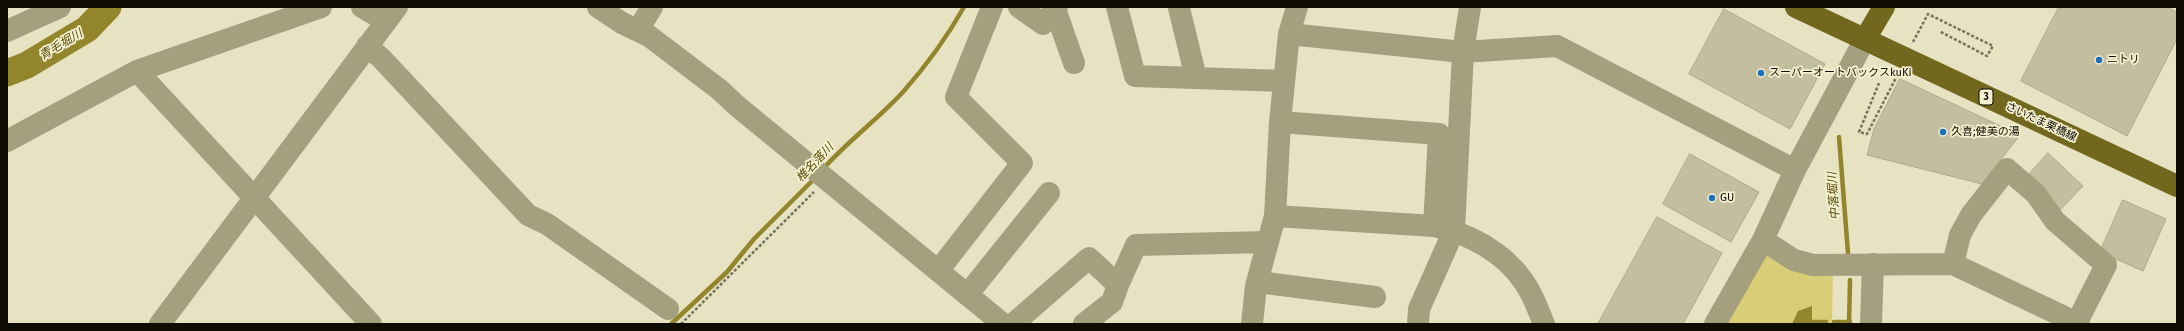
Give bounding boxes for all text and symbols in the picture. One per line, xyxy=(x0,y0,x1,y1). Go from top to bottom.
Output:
water label: 青毛堀川 xyxy=(37,26,85,64)
place label: ニトリ xyxy=(2107,53,2140,67)
marker: ニトリ xyxy=(2094,55,2104,65)
place label: スーパーオートバックスkuKi xyxy=(1769,66,1912,80)
marker: スーパーオートバックスkuKi xyxy=(1756,68,1766,78)
road number: 3 xyxy=(1979,89,1993,105)
street label: さいたま栗橋線 xyxy=(2003,100,2079,144)
place label: 久喜;健美の湯 xyxy=(1951,125,2020,139)
marker: 久喜;健美の湯 xyxy=(1938,127,1948,137)
water label: 椎名落川 xyxy=(793,141,837,185)
water label: 中落堀川 xyxy=(1825,172,1843,220)
place label: GU xyxy=(1720,191,1734,205)
marker: GU xyxy=(1707,193,1717,203)

